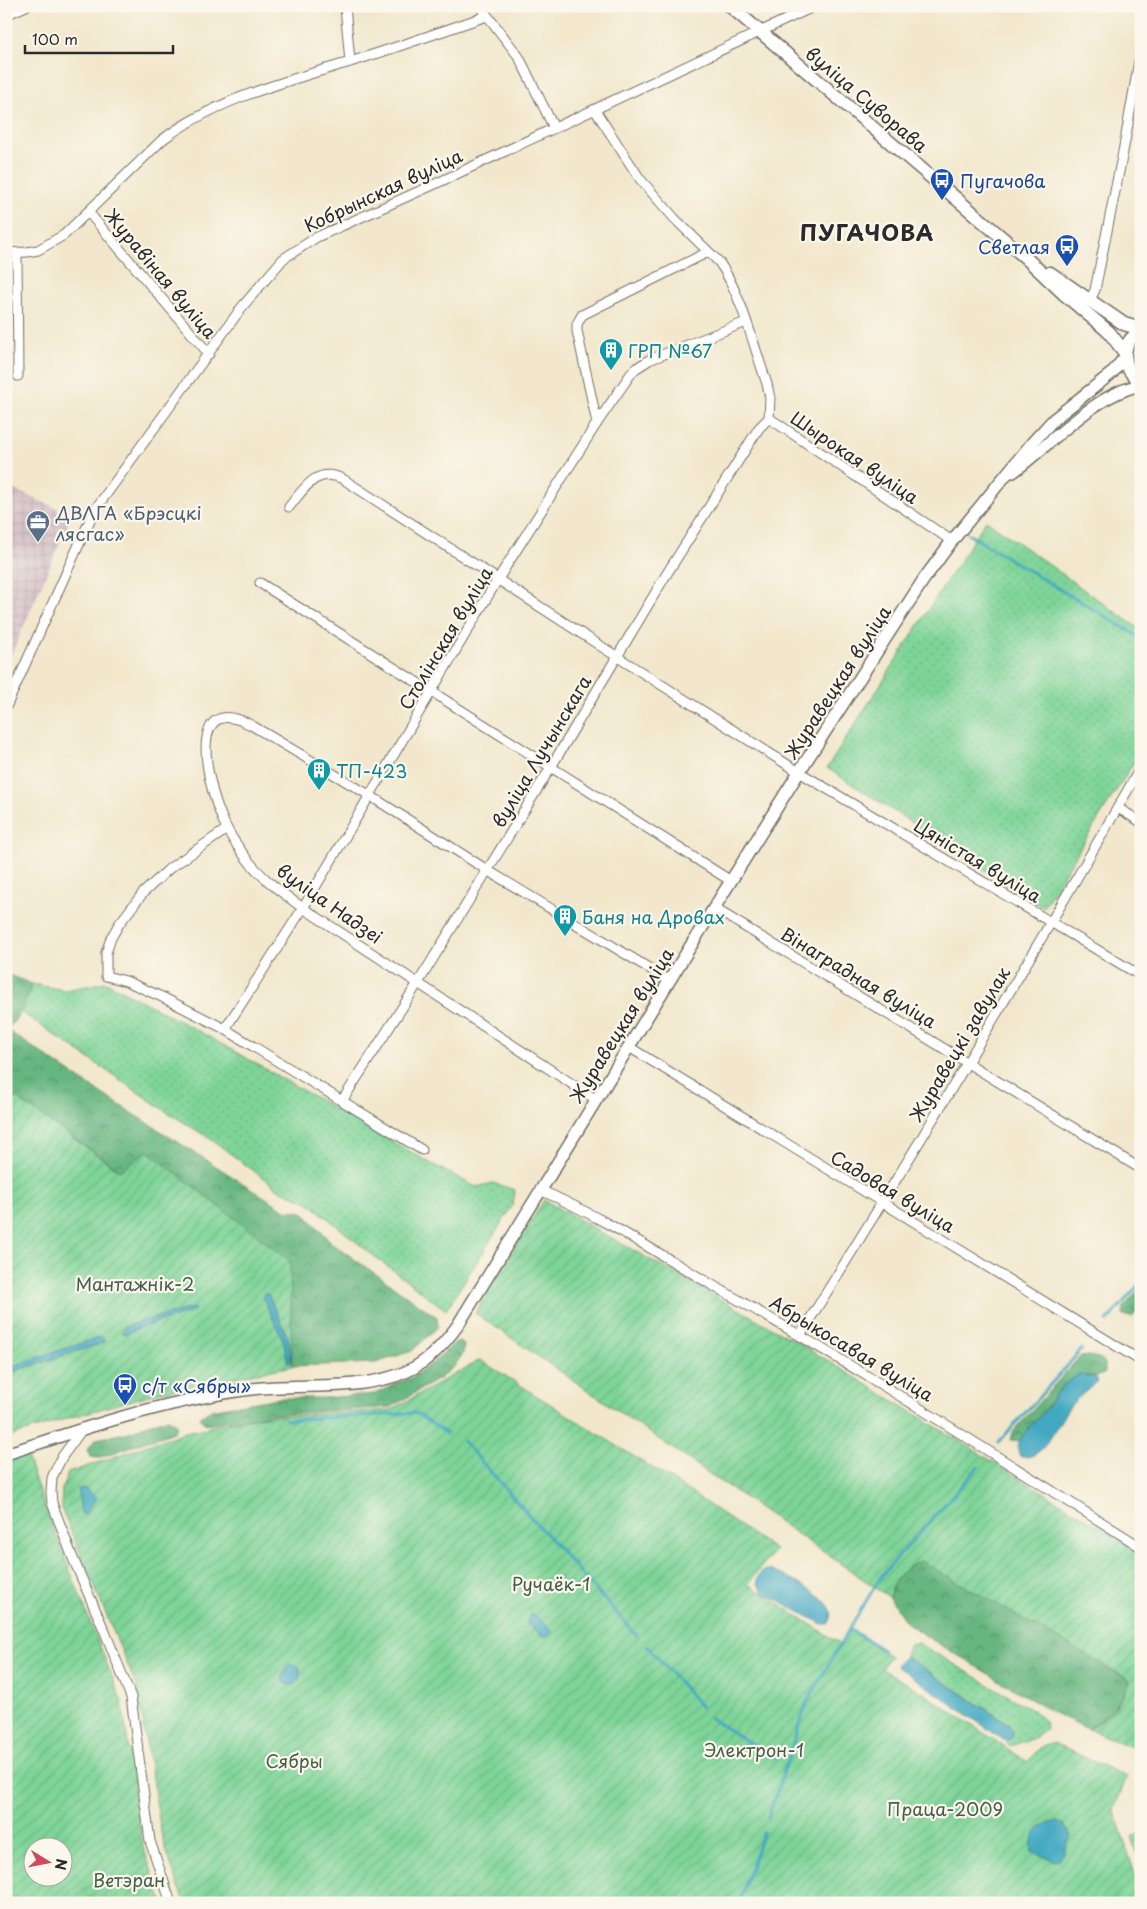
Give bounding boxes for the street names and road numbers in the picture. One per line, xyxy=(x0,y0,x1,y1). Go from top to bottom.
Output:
street label: вуліца Суворава xyxy=(800,40,935,159)
street label: Кобрынская вуліца xyxy=(299,141,467,239)
street label: Журавіная вуліца xyxy=(98,202,224,344)
street label: Шырокая вуліца xyxy=(786,404,924,510)
street label: Столінская вуліца xyxy=(392,561,498,715)
street label: Журавецкая вуліца xyxy=(777,600,897,764)
street label: вуліца Лучынскага xyxy=(485,669,598,832)
street label: Цяністая вуліца xyxy=(909,811,1047,909)
street label: вуліца Надзеі xyxy=(272,856,388,950)
street label: Вінаградная вуліца xyxy=(776,920,942,1034)
street label: Журавецкая вуліца xyxy=(562,942,680,1108)
street label: Журавецкі завулак xyxy=(902,961,1016,1127)
street label: Садовая вуліца xyxy=(826,1143,960,1239)
street label: Абрыкосавая вуліца xyxy=(765,1288,939,1408)

